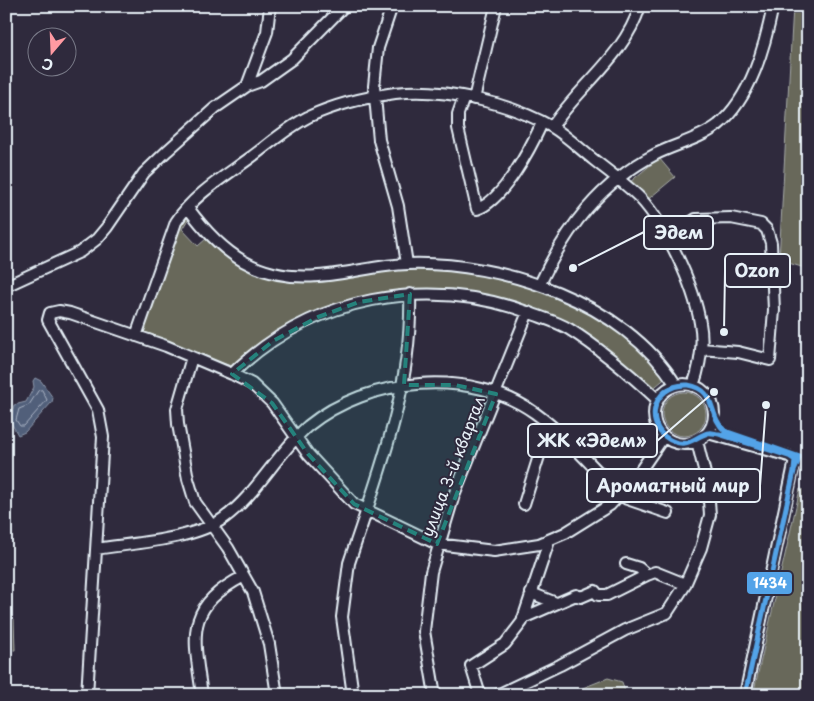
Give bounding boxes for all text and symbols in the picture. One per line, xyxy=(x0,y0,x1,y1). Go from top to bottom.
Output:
north arrow xyxy=(28,28,78,78)
text: С xyxy=(39,53,56,76)
callout: Эдем xyxy=(644,216,713,249)
text: Эдем xyxy=(654,218,704,245)
callout: Ozon xyxy=(725,254,790,287)
text: Ozon xyxy=(734,256,780,283)
street label: улица 3-й квартал xyxy=(414,392,490,540)
callout: ЖК «Эдем» xyxy=(528,424,657,457)
text: ЖК «Эдем» xyxy=(537,426,647,453)
callout: Ароматный мир xyxy=(587,469,760,502)
text: Ароматный мир xyxy=(595,471,750,498)
line badge: 1434 xyxy=(746,571,793,595)
text: 1434 xyxy=(753,572,787,593)

